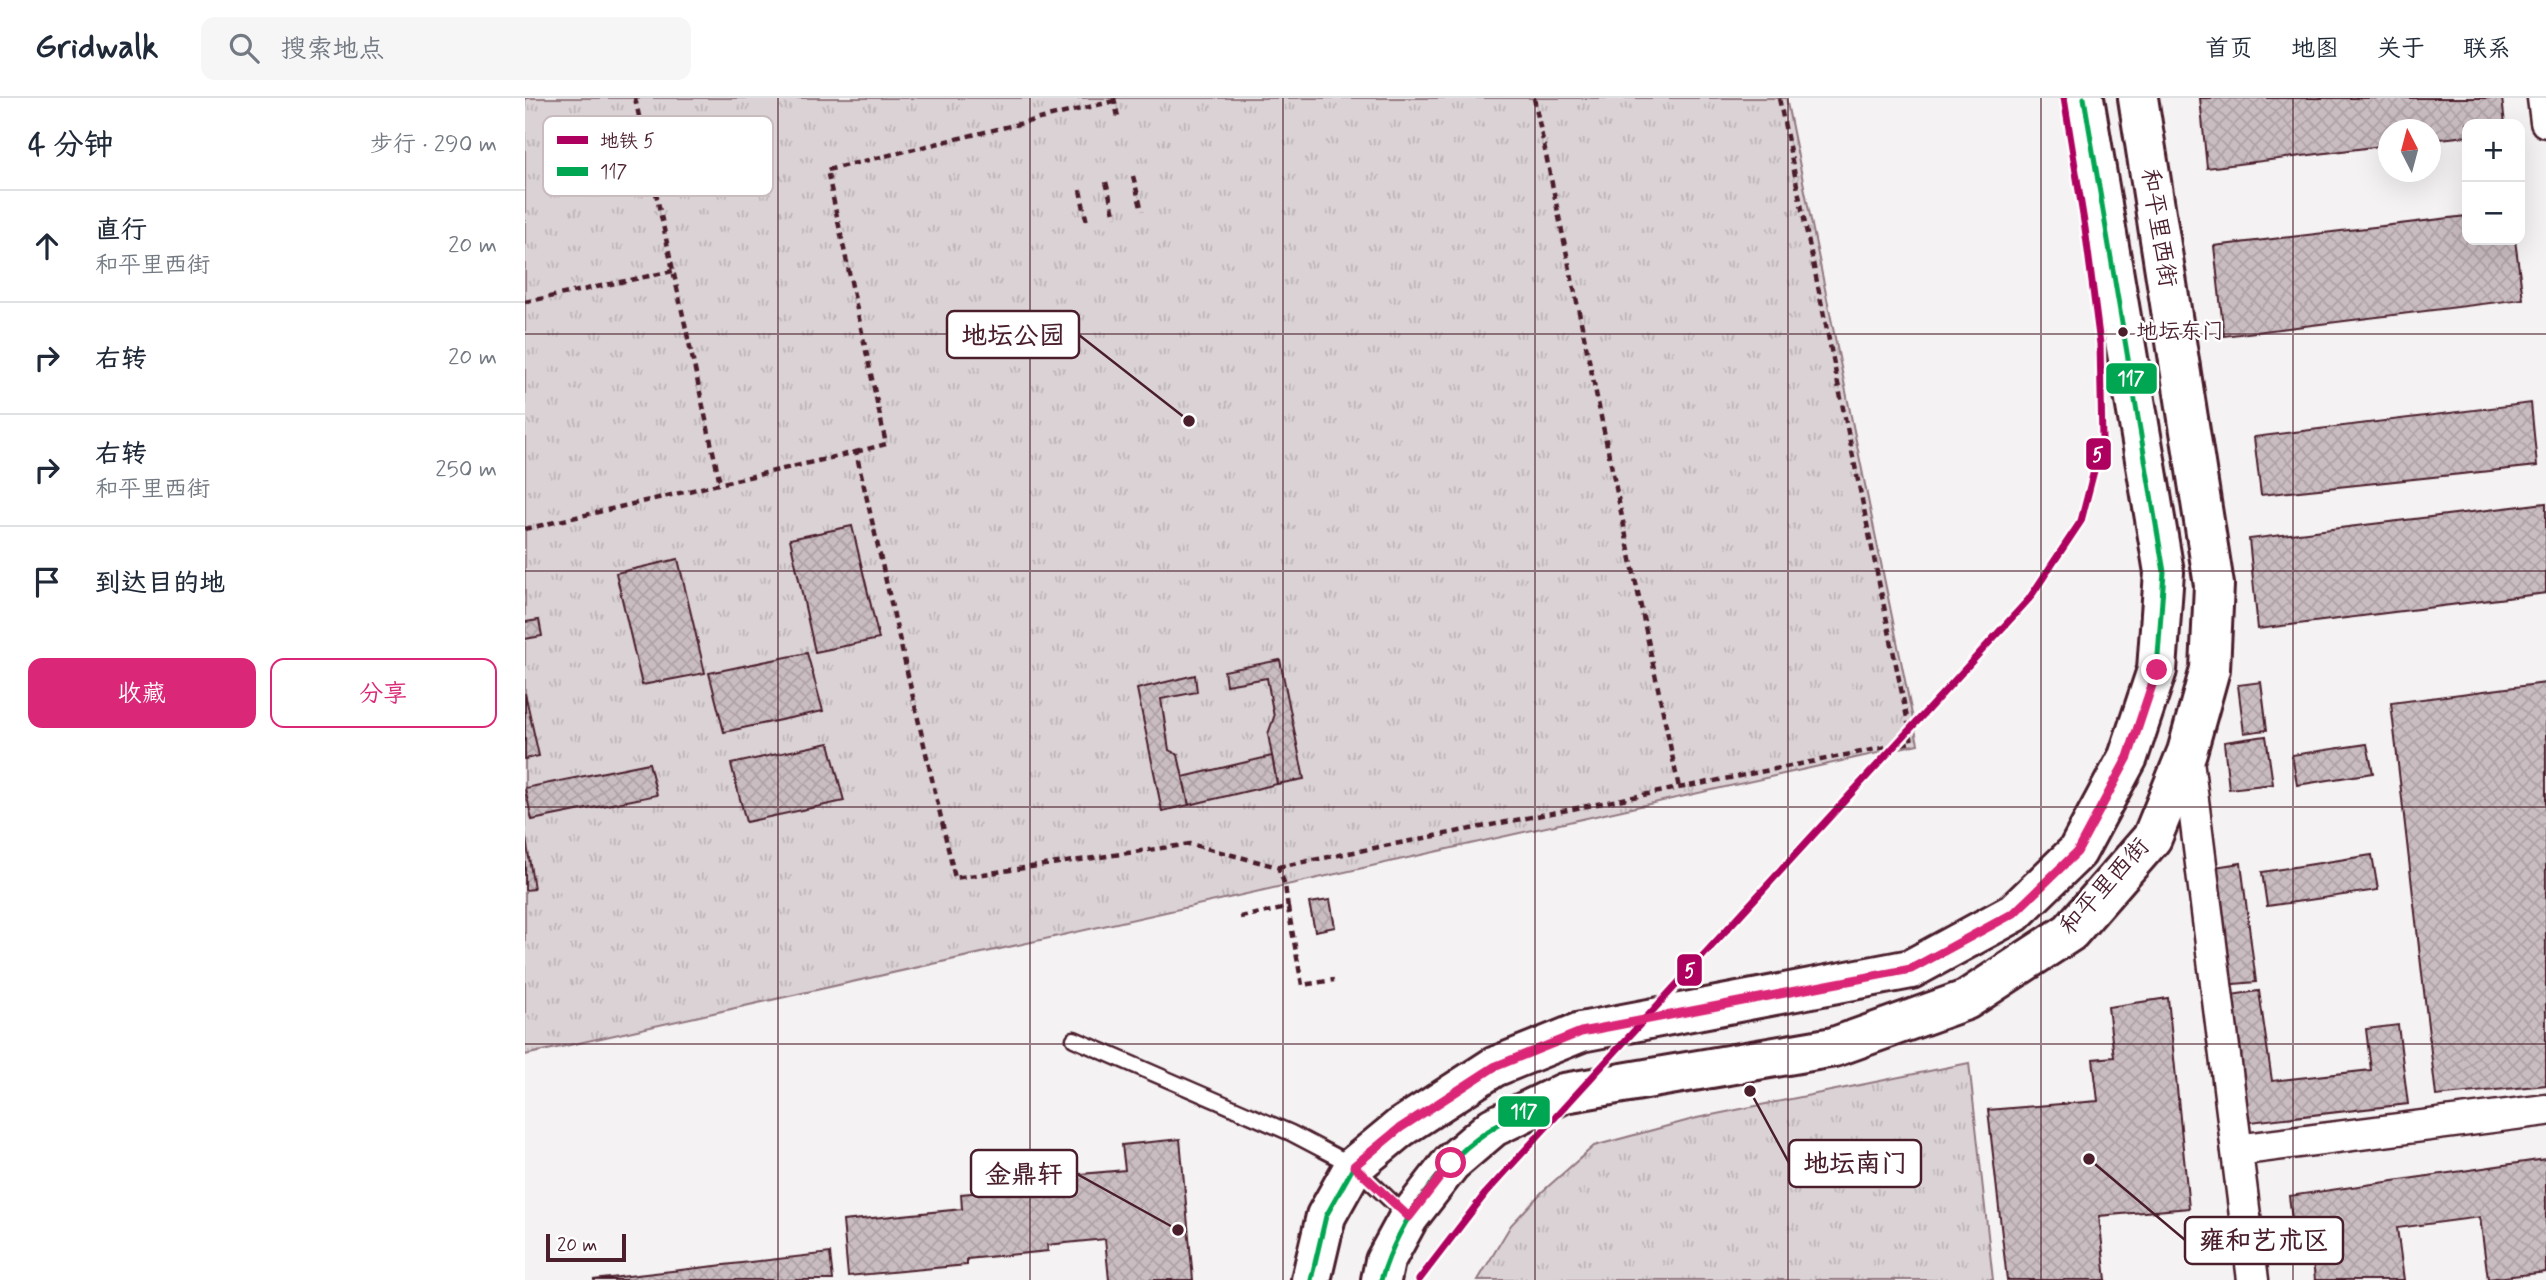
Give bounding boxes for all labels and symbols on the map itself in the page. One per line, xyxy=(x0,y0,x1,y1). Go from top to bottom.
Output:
legend xyxy=(543,116,773,196)
north arrow xyxy=(2378,119,2441,182)
text: 地铁 5 xyxy=(600,129,655,154)
text: 117 xyxy=(600,160,627,185)
street label: 和平里西街 xyxy=(2133,166,2183,290)
callout: 地坛公园 xyxy=(947,311,1079,358)
place label: 地坛东门 xyxy=(2136,318,2224,346)
text: 地坛公园 xyxy=(961,320,1065,354)
marker: 地坛东门 xyxy=(2116,325,2130,339)
line badge: 117 xyxy=(2105,362,2158,395)
text: 117 xyxy=(2117,367,2145,392)
line badge: 5 xyxy=(2085,437,2112,471)
text: 5 xyxy=(2092,443,2104,468)
route end xyxy=(2141,654,2172,685)
street label: 和平里西街 xyxy=(2053,832,2157,942)
line badge: 5 xyxy=(1676,953,1703,987)
text: 5 xyxy=(1684,959,1696,984)
line badge: 117 xyxy=(1497,1095,1551,1128)
text: 117 xyxy=(1510,1100,1538,1125)
callout: 地坛南门 xyxy=(1789,1140,1921,1187)
route start xyxy=(1435,1147,1466,1178)
text: 地坛南门 xyxy=(1803,1148,1907,1182)
callout: 金鼎轩 xyxy=(971,1150,1077,1197)
text: 金鼎轩 xyxy=(985,1159,1063,1193)
callout: 雍和艺术区 xyxy=(2185,1217,2343,1264)
text: 雍和艺术区 xyxy=(2199,1225,2329,1259)
scale bar xyxy=(546,1231,627,1263)

